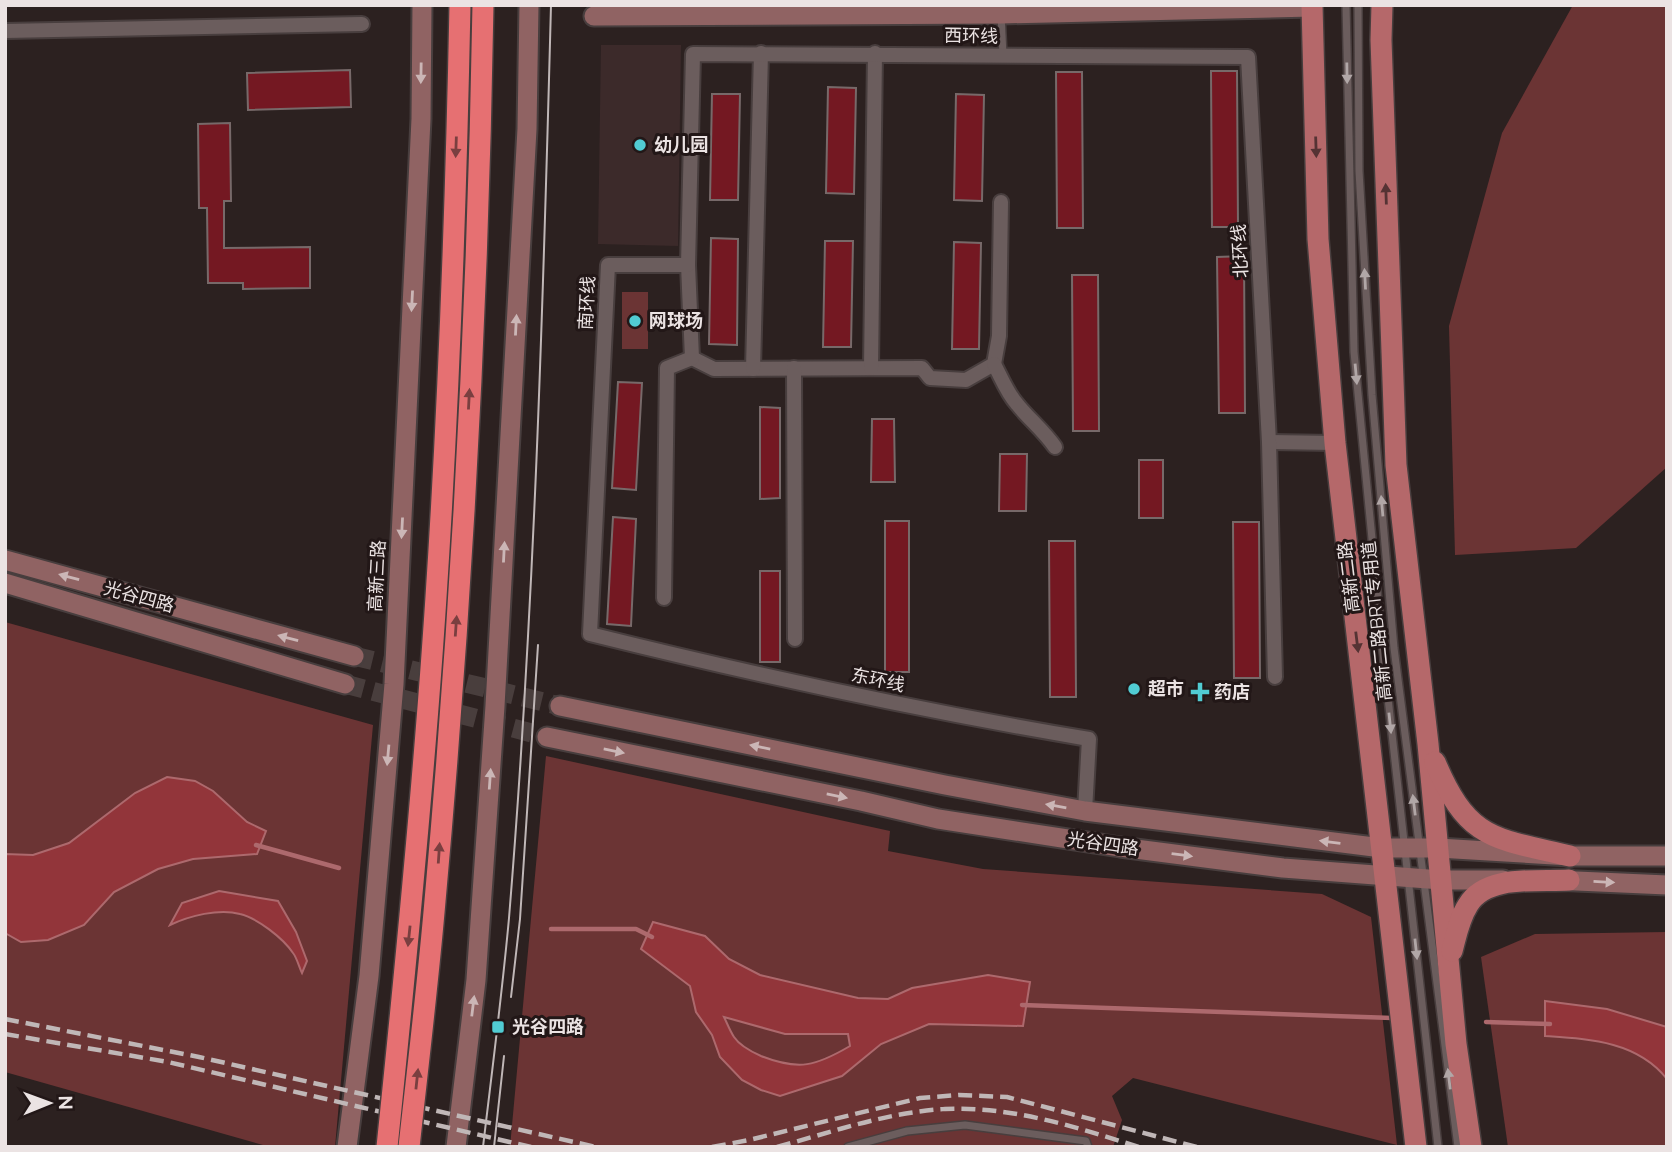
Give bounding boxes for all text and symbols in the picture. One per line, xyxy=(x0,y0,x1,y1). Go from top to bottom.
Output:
street label: 西环线 xyxy=(944,25,998,46)
one-way arrow xyxy=(415,63,427,85)
one-way arrow xyxy=(1341,63,1353,85)
place label: 幼儿园 xyxy=(654,134,708,155)
one-way arrow xyxy=(451,136,462,158)
one-way arrow xyxy=(1310,136,1321,158)
marker: 幼儿园 xyxy=(632,137,648,153)
one-way arrow xyxy=(1381,183,1392,205)
street label: 北环线 xyxy=(1228,224,1251,279)
one-way arrow xyxy=(1360,267,1371,289)
street label: 南环线 xyxy=(575,275,598,330)
one-way arrow xyxy=(407,290,418,312)
place label: 网球场 xyxy=(649,310,703,331)
marker: 网球场 xyxy=(627,313,643,329)
one-way arrow xyxy=(511,314,522,336)
one-way arrow xyxy=(1351,363,1362,385)
one-way arrow xyxy=(463,387,474,409)
one-way arrow xyxy=(1376,494,1387,516)
one-way arrow xyxy=(396,517,407,539)
street label: 高新三路 xyxy=(364,539,389,612)
street label: 高新二路 xyxy=(1334,540,1363,614)
street label: 高新二路BRT专用道 xyxy=(1358,540,1395,702)
one-way arrow xyxy=(498,541,509,563)
one-way arrow xyxy=(58,571,80,582)
street label: 光谷四路 xyxy=(102,577,177,616)
one-way arrow xyxy=(451,614,462,636)
one-way arrow xyxy=(1352,631,1363,653)
one-way arrow xyxy=(277,632,299,643)
street label: 东环线 xyxy=(850,664,907,695)
place label: 超市 xyxy=(1148,678,1184,699)
marker: 超市 xyxy=(1126,681,1142,697)
place label: 药店 xyxy=(1214,681,1250,702)
marker: 药店 xyxy=(1192,684,1208,700)
one-way arrow xyxy=(1385,712,1396,734)
one-way arrow xyxy=(749,742,771,753)
one-way arrow xyxy=(382,744,393,766)
one-way arrow xyxy=(603,746,625,757)
one-way arrow xyxy=(485,768,496,790)
one-way arrow xyxy=(826,790,848,801)
one-way arrow xyxy=(1408,794,1419,816)
one-way arrow xyxy=(1044,800,1066,811)
street label: 光谷四路 xyxy=(1066,828,1140,859)
one-way arrow xyxy=(1318,836,1340,847)
one-way arrow xyxy=(434,841,445,863)
one-way arrow xyxy=(1171,850,1193,861)
one-way arrow xyxy=(1593,876,1615,887)
one-way arrow xyxy=(403,926,414,948)
one-way arrow xyxy=(1410,938,1421,960)
one-way arrow xyxy=(467,995,478,1017)
place label: 光谷四路 xyxy=(512,1016,584,1037)
marker: 光谷四路 xyxy=(490,1019,506,1035)
north arrow xyxy=(14,1068,84,1138)
one-way arrow xyxy=(411,1068,422,1090)
one-way arrow xyxy=(1443,1068,1454,1090)
text: N xyxy=(55,1095,77,1110)

